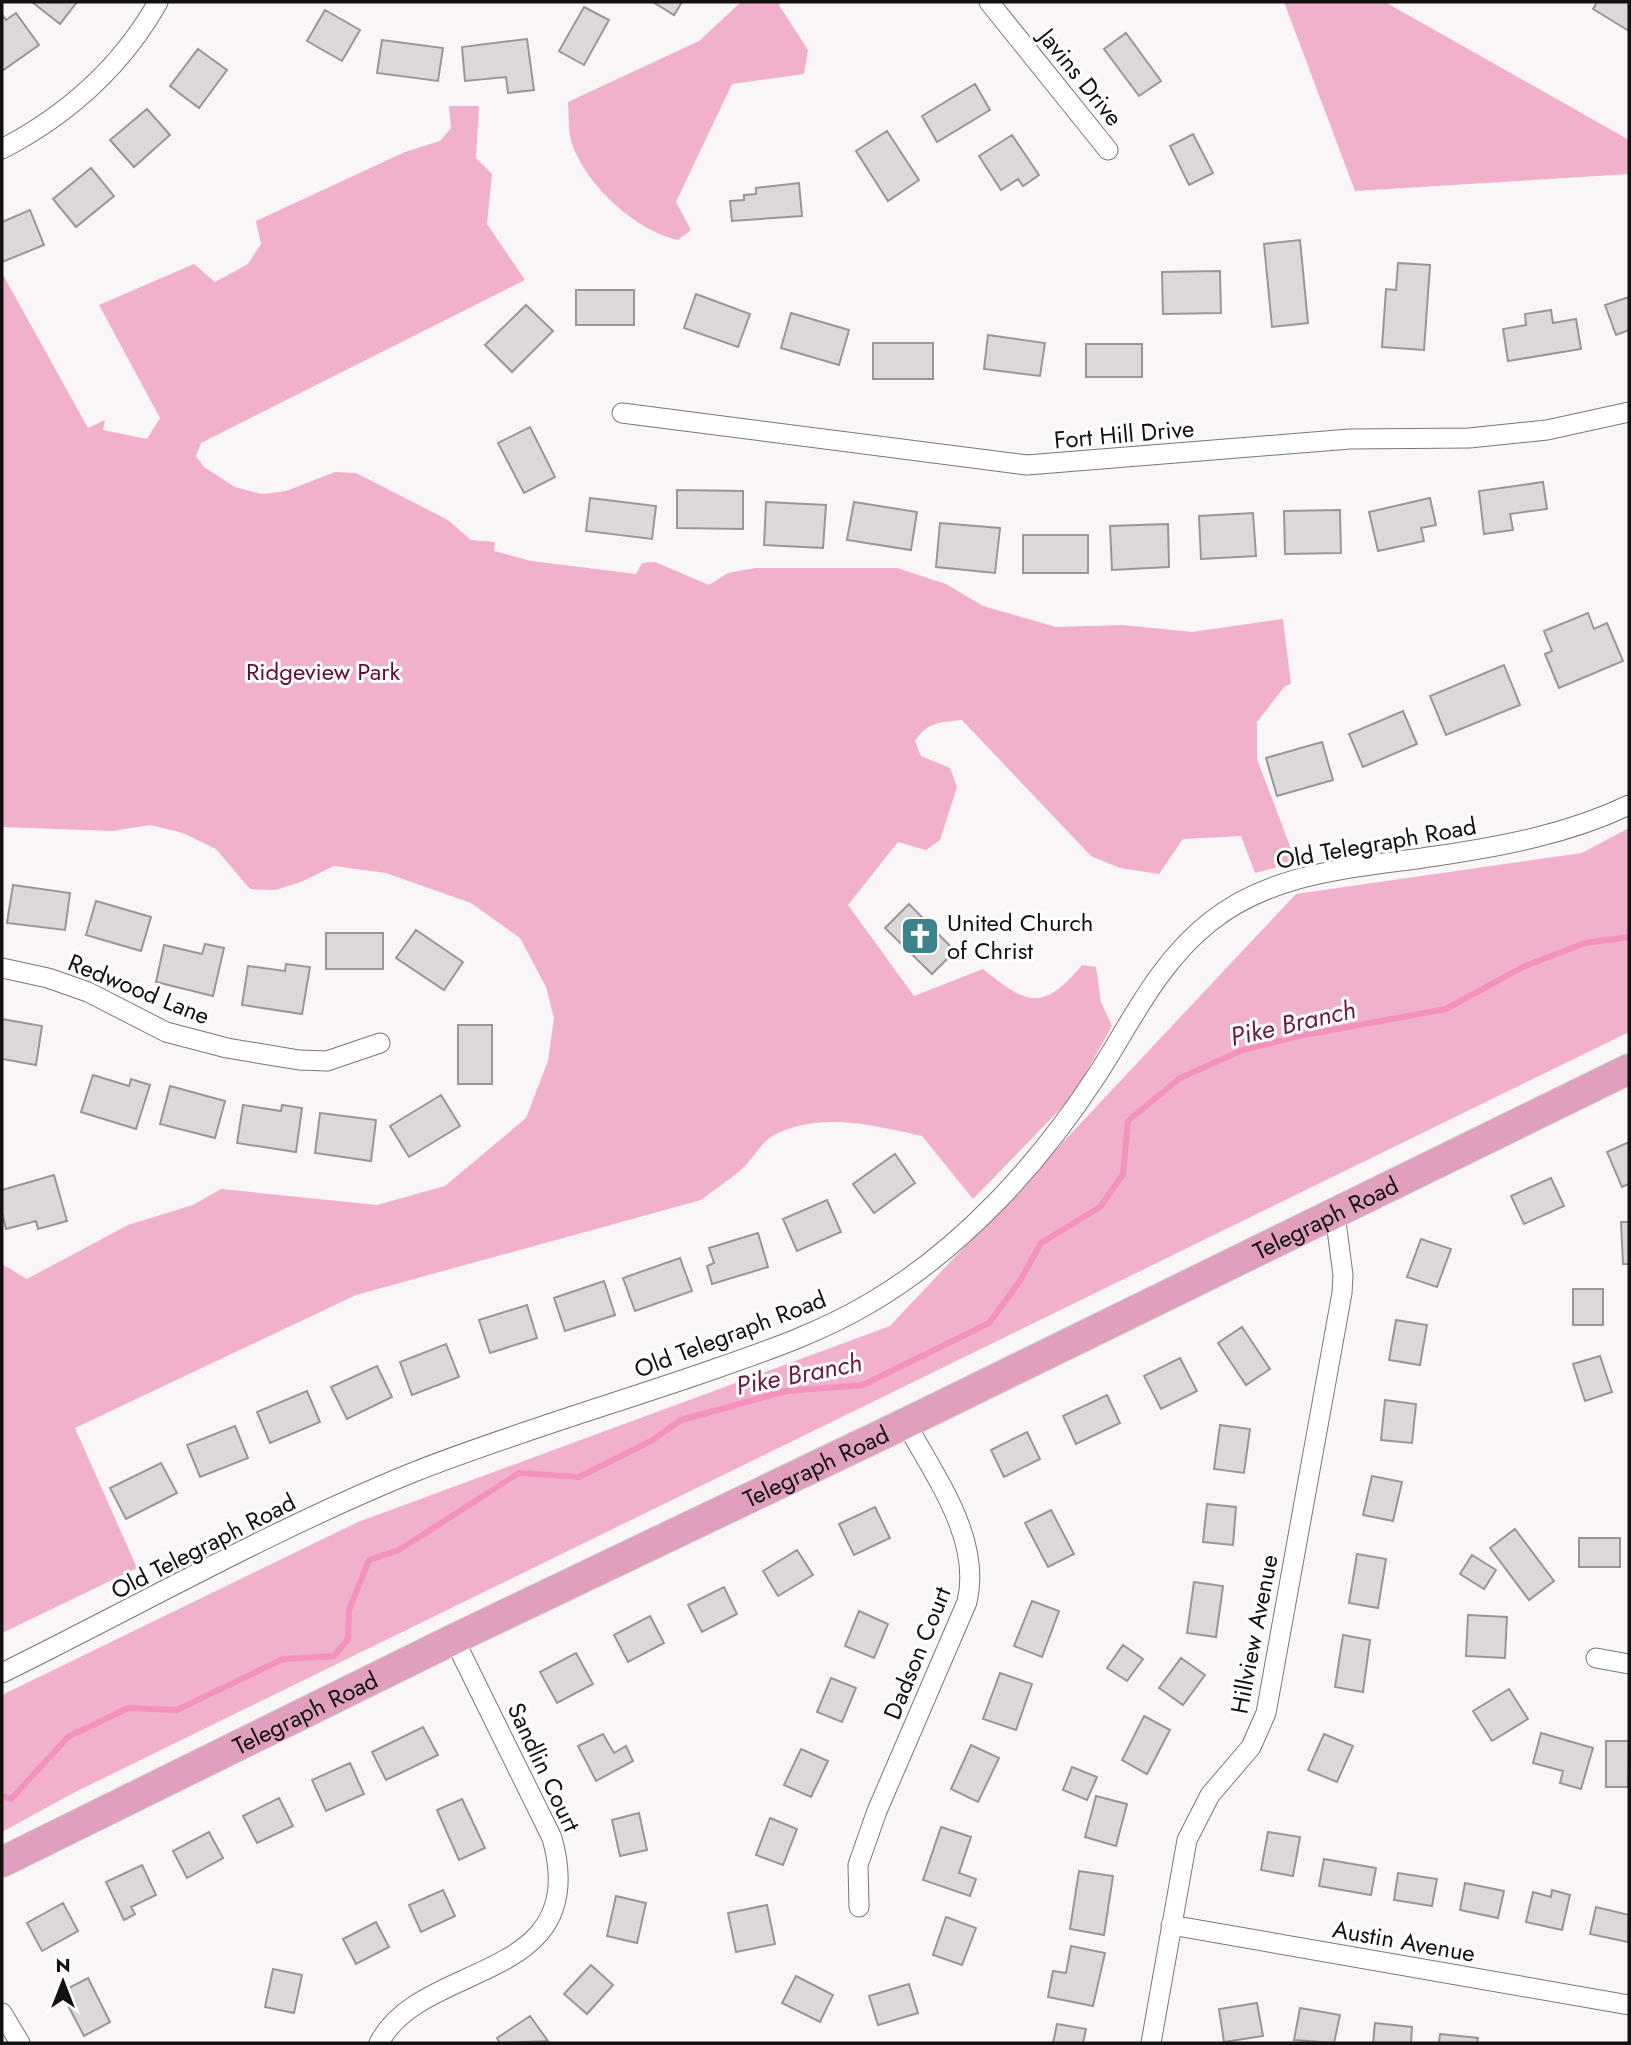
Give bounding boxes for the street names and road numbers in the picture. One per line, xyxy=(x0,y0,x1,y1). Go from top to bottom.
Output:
street label: Javins Drive xyxy=(1029,18,1131,133)
street label: Fort Hill Drive xyxy=(1052,410,1196,458)
street label: Old Telegraph Road xyxy=(1273,808,1479,878)
street label: Redwood Lane xyxy=(63,945,215,1033)
street label: Telegraph Road xyxy=(1247,1167,1404,1268)
street label: Old Telegraph Road xyxy=(629,1281,831,1387)
street label: Telegraph Road xyxy=(737,1416,895,1516)
street label: Old Telegraph Road xyxy=(105,1484,301,1608)
street label: Hillview Avenue xyxy=(1221,1551,1287,1717)
street label: Dadson Court xyxy=(875,1581,960,1725)
street label: Telegraph Road xyxy=(227,1662,384,1763)
street label: Sandlin Court xyxy=(499,1697,589,1837)
street label: Austin Avenue xyxy=(1330,1911,1478,1971)

